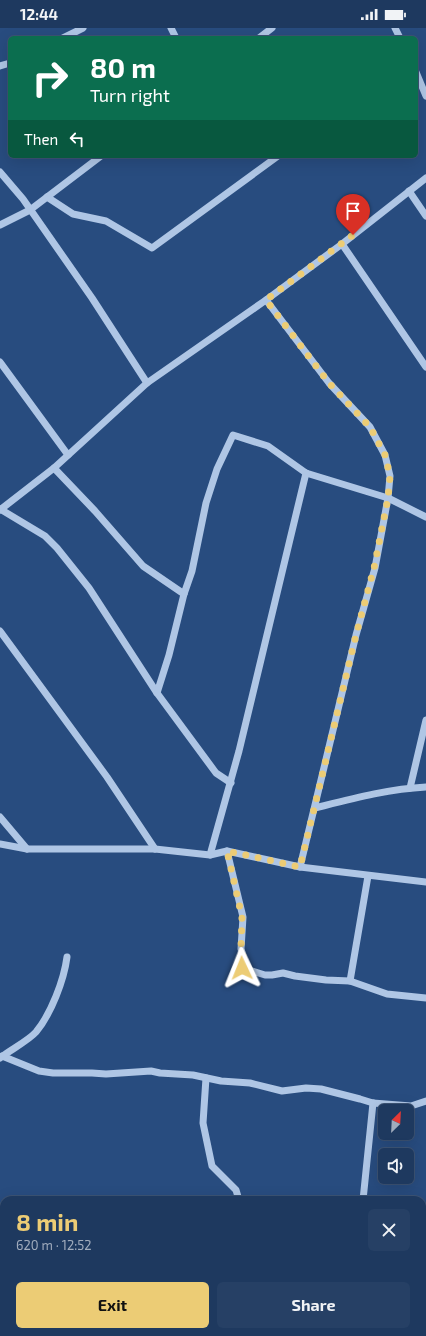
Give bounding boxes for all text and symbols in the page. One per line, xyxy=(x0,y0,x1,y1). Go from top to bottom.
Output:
text: 12:44 xyxy=(20,5,58,23)
text: 80 m xyxy=(90,50,156,84)
icon: right xyxy=(24,52,76,104)
text: Turn right xyxy=(90,84,170,106)
icon: left xyxy=(66,128,88,150)
text: Then xyxy=(24,130,58,148)
pin xyxy=(336,194,370,235)
icon: arrive xyxy=(342,200,364,222)
position arrow xyxy=(221,947,263,989)
north arrow xyxy=(378,1104,414,1140)
map controls xyxy=(378,1104,414,1184)
button: sound xyxy=(378,1148,414,1184)
text: 8 min xyxy=(16,1207,78,1236)
button: close xyxy=(368,1209,410,1251)
text: 620 m · 12:52 xyxy=(16,1237,92,1253)
button: Exit xyxy=(16,1282,209,1328)
button: Share xyxy=(217,1282,410,1328)

